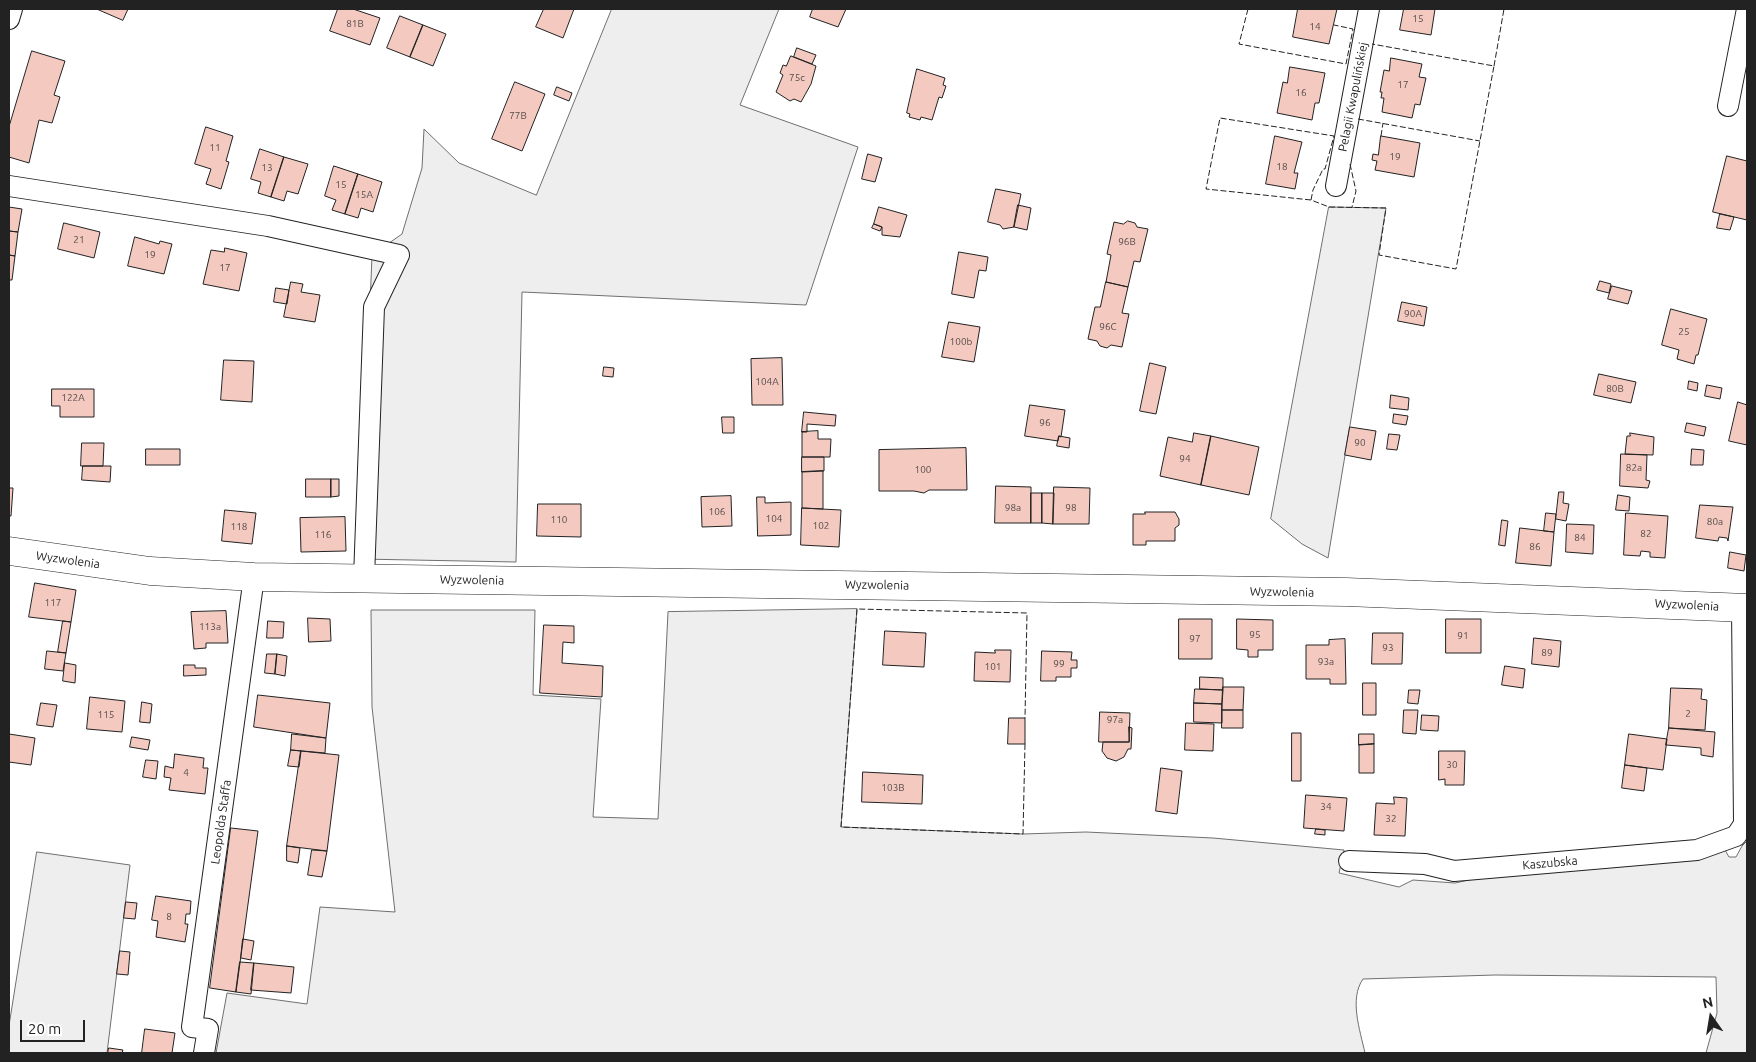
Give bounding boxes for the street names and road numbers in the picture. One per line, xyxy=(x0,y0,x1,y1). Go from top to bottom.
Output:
street label: Pelagii Kwapulińskiej xyxy=(1335,41,1371,153)
street label: Wyzwolenia xyxy=(35,548,101,572)
street label: Wyzwolenia xyxy=(440,572,504,588)
street label: Wyzwolenia xyxy=(845,577,909,593)
street label: Wyzwolenia xyxy=(1250,584,1314,600)
street label: Wyzwolenia xyxy=(1654,596,1720,614)
street label: Leopolda Staffa xyxy=(208,779,234,865)
street label: Kaszubska xyxy=(1522,853,1578,873)

